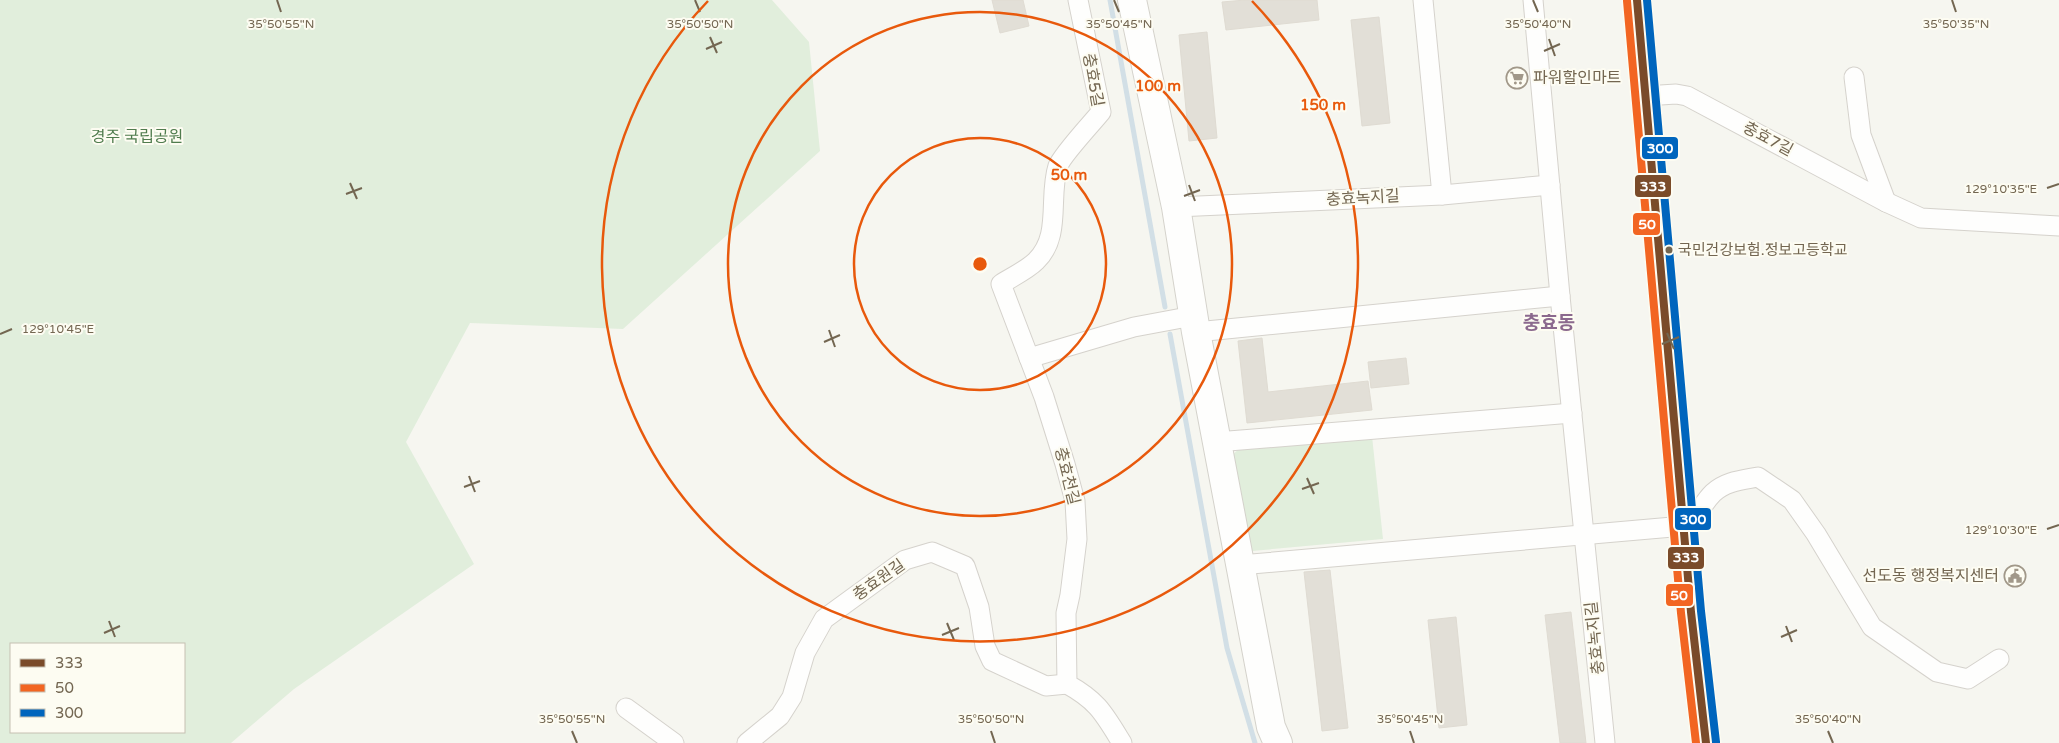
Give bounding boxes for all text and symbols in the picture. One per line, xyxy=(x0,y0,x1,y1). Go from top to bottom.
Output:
text: 35°50'55"N xyxy=(248,17,314,31)
text: 35°50'50"N xyxy=(667,17,733,31)
text: 35°50'45"N xyxy=(1086,17,1152,31)
text: 35°50'40"N xyxy=(1505,17,1571,31)
text: 35°50'35"N xyxy=(1923,17,1989,31)
street label: 충효5길 xyxy=(1078,52,1108,108)
supermarket icon: 파워할인마트 xyxy=(1505,66,1529,90)
place label: 파워할인마트 xyxy=(1533,68,1621,88)
text: 100 m xyxy=(1135,77,1181,95)
text: 150 m xyxy=(1300,96,1346,114)
street label: 충효7길 xyxy=(1739,117,1797,161)
park label: 경주 국립공원 xyxy=(91,127,183,147)
line badge: 300 xyxy=(1641,136,1679,160)
text: 300 xyxy=(1647,140,1673,157)
text: 50 m xyxy=(1051,166,1087,184)
line badge: 333 xyxy=(1634,174,1672,198)
text: 333 xyxy=(1640,178,1666,195)
text: 129°10'35"E xyxy=(1965,182,2038,196)
street label: 충효녹지길 xyxy=(1326,186,1400,210)
line badge: 50 xyxy=(1632,212,1661,236)
text: 50 xyxy=(1638,216,1656,233)
place label: 국민건강보험.정보고등학교 xyxy=(1678,241,1848,259)
marker: 국민건강보험.정보고등학교 xyxy=(1664,245,1674,255)
centre of rings xyxy=(971,255,989,273)
district label: 충효동 xyxy=(1523,312,1575,334)
text: 129°10'45"E xyxy=(22,322,95,336)
street label: 충효천길 xyxy=(1050,445,1084,507)
line badge: 300 xyxy=(1674,507,1712,531)
text: 300 xyxy=(1680,511,1706,528)
text: 129°10'30"E xyxy=(1965,523,2038,537)
line badge: 333 xyxy=(1667,546,1705,570)
text: 333 xyxy=(1673,549,1699,566)
street label: 충효원길 xyxy=(849,555,909,605)
public building icon: 선도동 행정복지센터 xyxy=(2003,564,2027,588)
place label: 선도동 행정복지센터 xyxy=(1862,566,1999,586)
line badge: 50 xyxy=(1665,583,1694,607)
text: 50 xyxy=(1670,587,1688,604)
street label: 충효녹지길 xyxy=(1581,600,1609,676)
legend xyxy=(10,643,185,733)
text: 333 xyxy=(55,654,83,672)
text: 50 xyxy=(55,679,74,697)
text: 300 xyxy=(55,704,83,722)
text: 35°50'55"N xyxy=(539,712,605,726)
text: 35°50'50"N xyxy=(958,712,1024,726)
text: 35°50'45"N xyxy=(1377,712,1443,726)
text: 35°50'40"N xyxy=(1795,712,1861,726)

